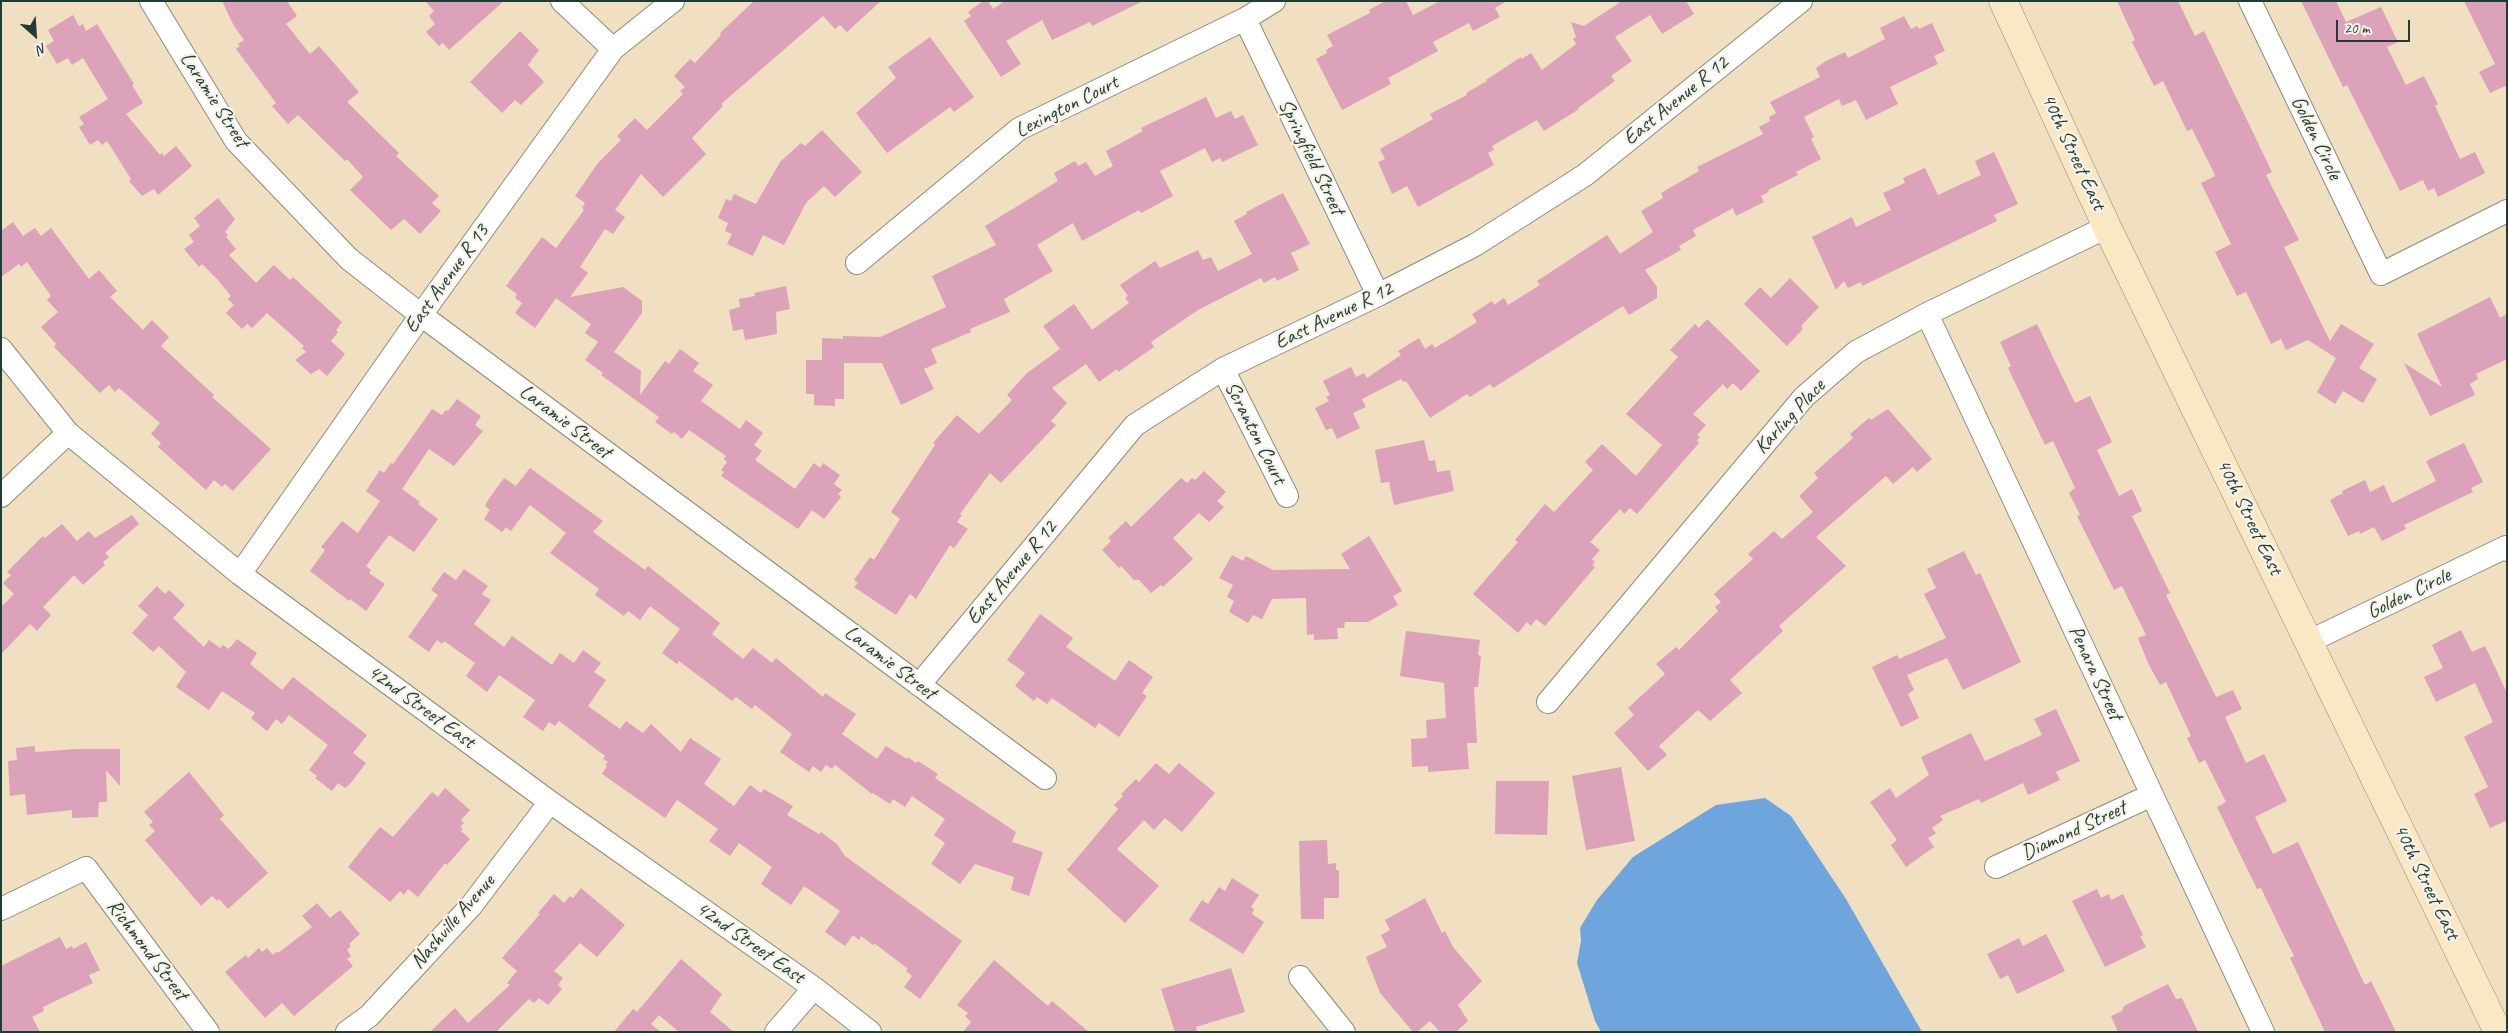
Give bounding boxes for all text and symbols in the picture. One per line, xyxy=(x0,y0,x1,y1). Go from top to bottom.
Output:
north arrow xyxy=(10,10,60,60)
scale bar xyxy=(2338,10,2412,42)
text: 20 m xyxy=(2344,19,2370,38)
text: N xyxy=(34,39,49,58)
street label: Laramie Street xyxy=(174,48,254,152)
street label: East Avenue R 12 xyxy=(1618,51,1734,151)
street label: Lexington Court xyxy=(1011,70,1123,144)
street label: 40th Street East xyxy=(2035,90,2111,214)
street label: Golden Circle xyxy=(2285,92,2347,184)
street label: Springfield Street xyxy=(1272,95,1350,219)
street label: East Avenue R 13 xyxy=(399,220,495,338)
street label: East Avenue R 12 xyxy=(1271,277,1397,355)
street label: Karling Place xyxy=(1749,375,1831,459)
street label: Scranton Court xyxy=(1218,377,1292,489)
street label: Laramie Street xyxy=(514,379,616,465)
street label: 40th Street East xyxy=(2210,455,2288,579)
street label: East Avenue R 12 xyxy=(961,516,1063,630)
street label: Golden Circle xyxy=(2363,563,2455,625)
street label: Laramie Street xyxy=(839,620,941,706)
street label: Penara Street xyxy=(2062,622,2128,724)
street label: 42nd Street East xyxy=(362,660,480,754)
street label: Diamond Street xyxy=(2018,796,2130,866)
street label: 40th Street East xyxy=(2387,820,2465,944)
street label: Nashville Avenue xyxy=(405,870,501,974)
street label: Richmond Street xyxy=(101,895,193,1005)
street label: 42nd Street East xyxy=(691,896,809,990)

